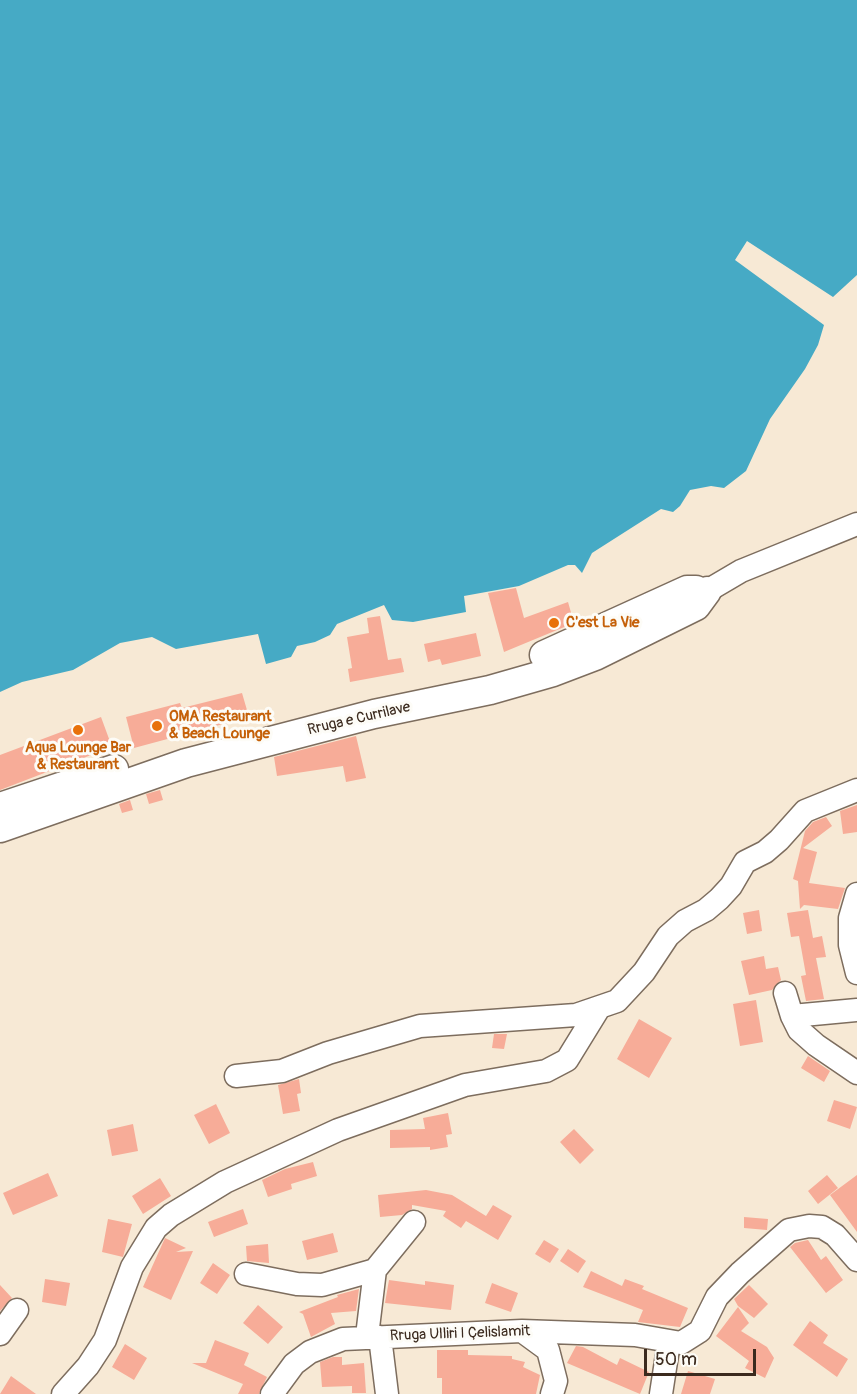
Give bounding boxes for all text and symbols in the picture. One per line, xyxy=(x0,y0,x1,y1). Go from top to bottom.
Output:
place label: C'est La Vie xyxy=(566,614,639,632)
marker: C'est La Vie xyxy=(547,616,561,630)
street label: Rruga e Currilave xyxy=(306,698,412,740)
place label: OMA Restaurant & Beach Lounge xyxy=(169,708,272,743)
marker: OMA Restaurant & Beach Lounge xyxy=(150,719,164,733)
marker: Aqua Lounge Bar & Restaurant xyxy=(71,723,85,737)
place label: Aqua Lounge Bar & Restaurant xyxy=(25,739,131,774)
street label: Rruga Ulliri I Çelislamit xyxy=(390,1323,530,1345)
scale bar xyxy=(647,1337,760,1375)
text: 50 m xyxy=(655,1348,697,1371)

